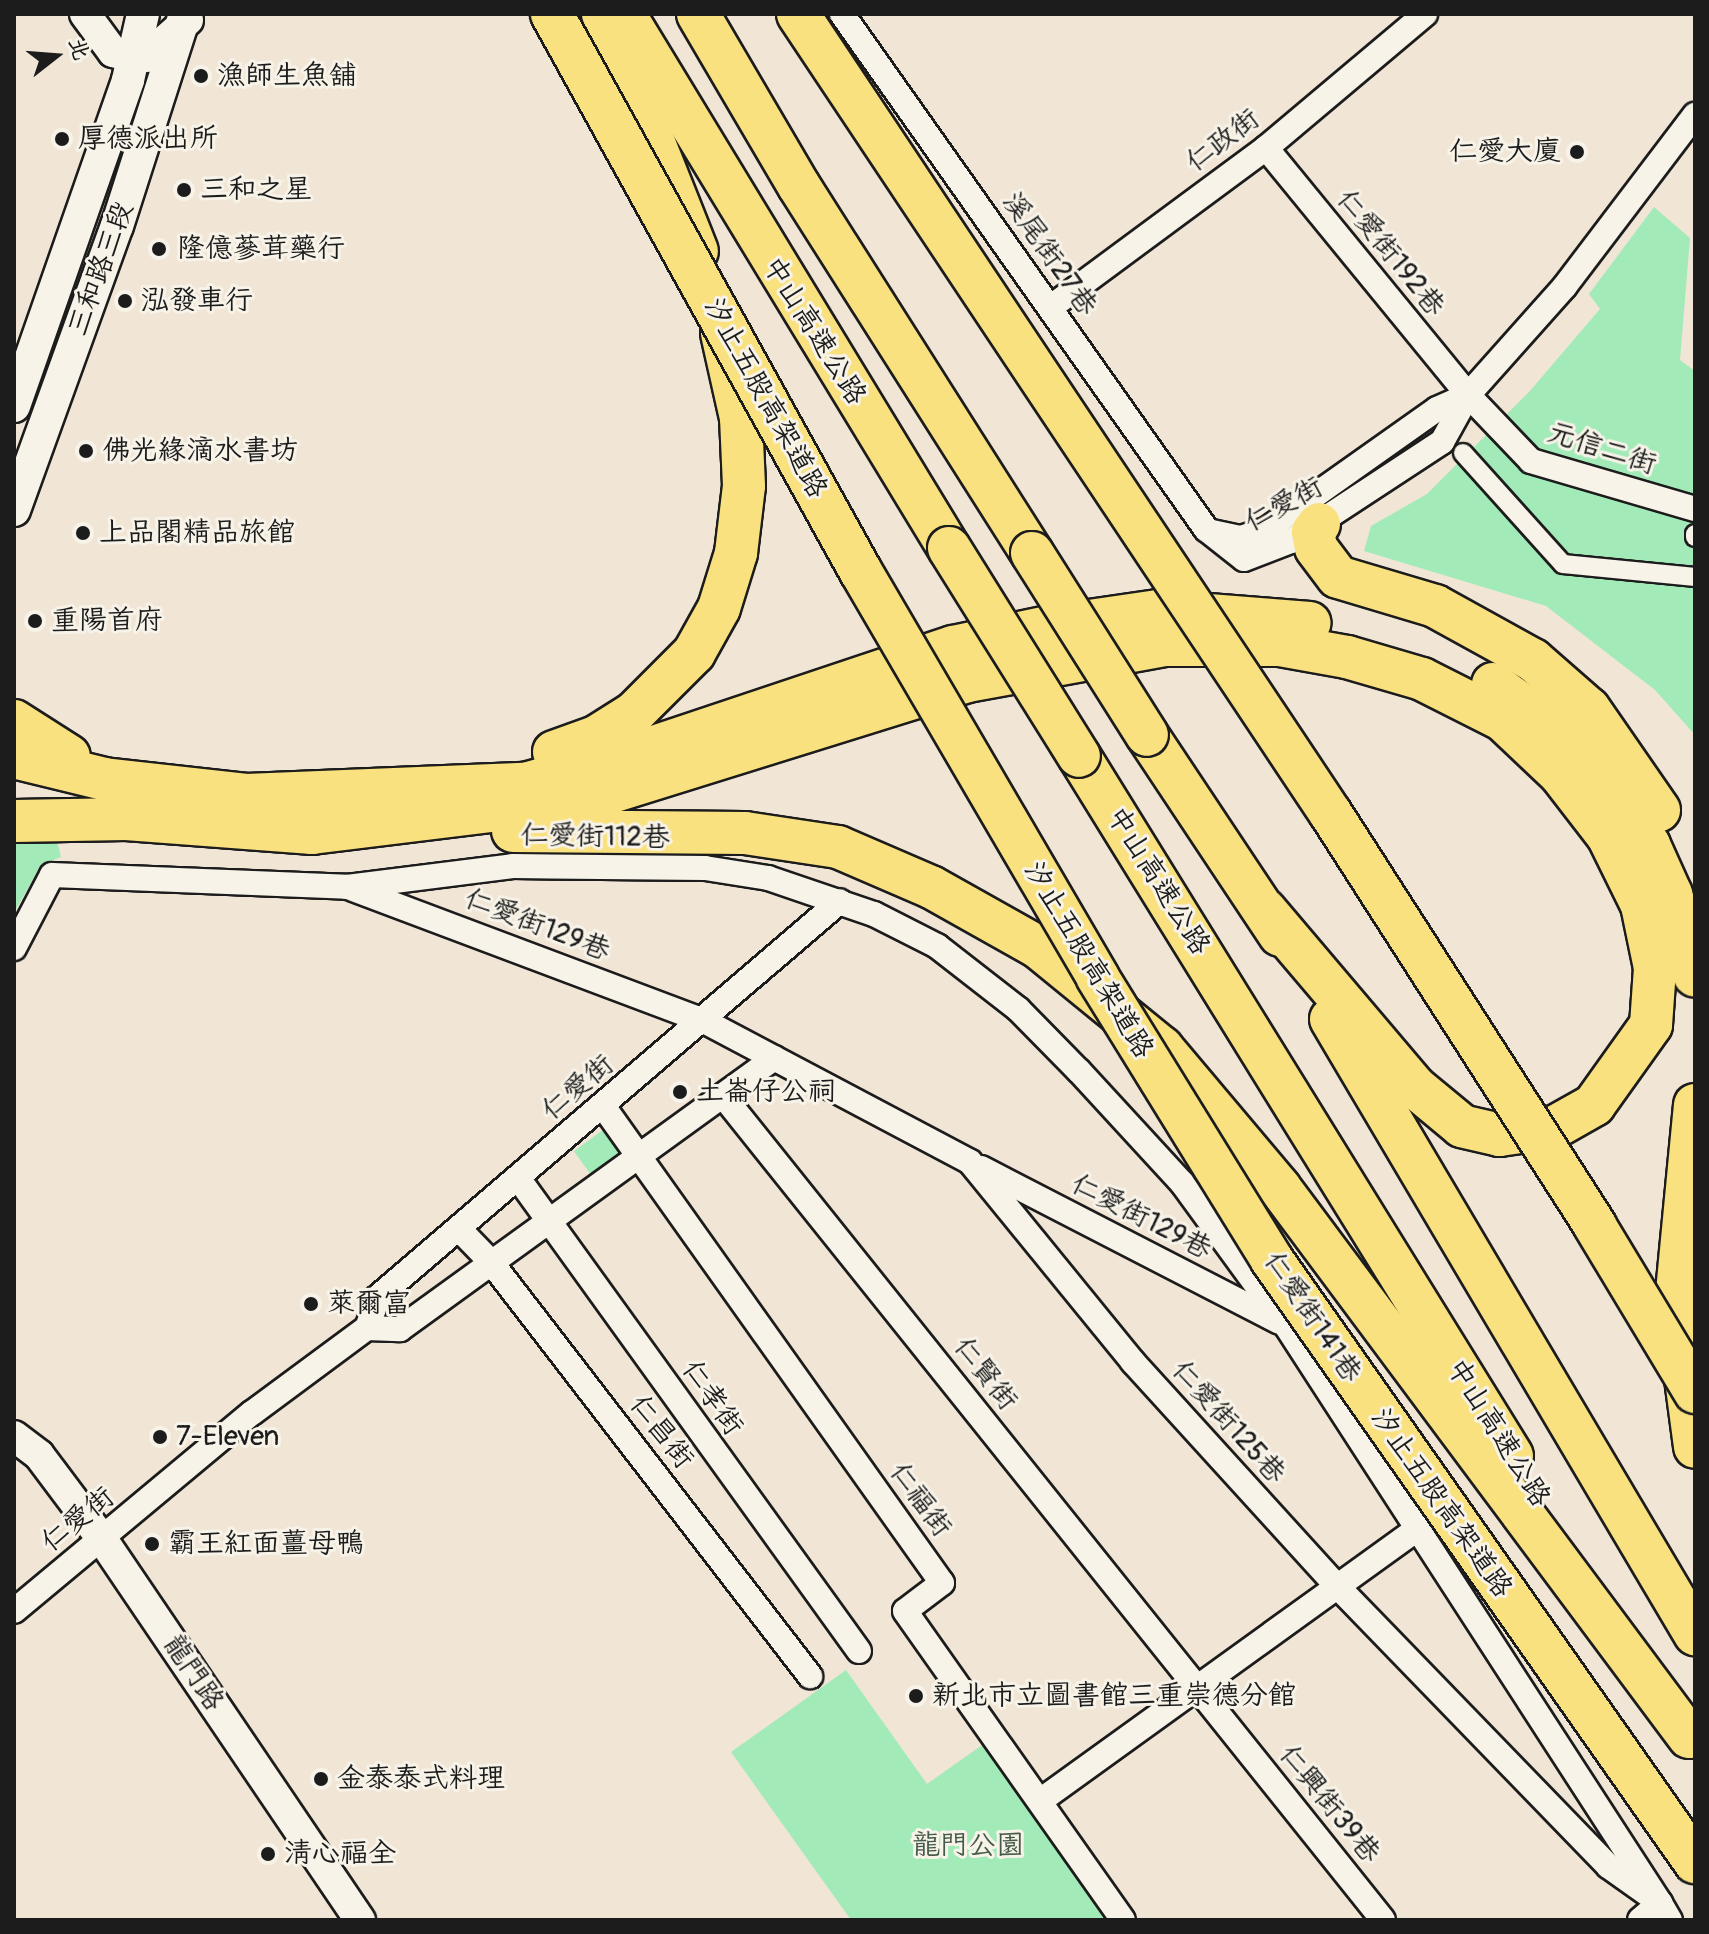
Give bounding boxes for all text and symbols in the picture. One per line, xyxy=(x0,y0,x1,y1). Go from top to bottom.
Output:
north arrow xyxy=(16,16,96,96)
text: 北 xyxy=(62,34,96,64)
place label: 漁師生魚舖 xyxy=(217,59,357,93)
marker: 漁師生魚舖 xyxy=(192,67,210,85)
street label: 仁政街 xyxy=(1179,102,1267,180)
place label: 厚德派出所 xyxy=(78,122,218,156)
marker: 厚德派出所 xyxy=(53,130,71,148)
place label: 仁愛大廈 xyxy=(1449,135,1561,169)
marker: 仁愛大廈 xyxy=(1568,143,1586,161)
place label: 三和之星 xyxy=(200,173,312,207)
marker: 三和之星 xyxy=(175,181,193,199)
street label: 仁愛街192巷 xyxy=(1329,183,1451,323)
street label: 溪尾街27巷 xyxy=(994,186,1104,322)
street label: 三和路三段 xyxy=(61,197,141,341)
place label: 隆億蔘茸藥行 xyxy=(177,232,345,266)
marker: 隆億蔘茸藥行 xyxy=(148,238,170,260)
street label: 中山高速公路 xyxy=(755,251,873,411)
place label: 泓發車行 xyxy=(141,284,253,318)
marker: 泓發車行 xyxy=(116,292,134,310)
street label: 汐止五股高架道路 xyxy=(696,292,834,504)
street label: 元信二街 xyxy=(1544,416,1660,482)
place label: 佛光緣滴水書坊 xyxy=(102,434,298,468)
marker: 佛光緣滴水書坊 xyxy=(77,442,95,460)
street label: 仁愛街 xyxy=(1239,470,1329,540)
place label: 上品閣精品旅館 xyxy=(99,516,295,550)
marker: 上品閣精品旅館 xyxy=(74,524,92,542)
place label: 重陽首府 xyxy=(51,604,163,638)
marker: 重陽首府 xyxy=(26,612,44,630)
street label: 中山高速公路 xyxy=(1099,801,1217,961)
street label: 仁愛街112巷 xyxy=(520,819,670,855)
street label: 汐止五股高架道路 xyxy=(1016,855,1160,1065)
street label: 仁愛街129巷 xyxy=(460,882,614,968)
street label: 仁愛街 xyxy=(535,1048,621,1128)
place label: 土崙仔公祠 xyxy=(696,1075,836,1109)
marker: 土崙仔公祠 xyxy=(671,1083,689,1101)
street label: 仁愛街129巷 xyxy=(1065,1167,1217,1267)
street label: 仁愛街141巷 xyxy=(1256,1245,1368,1389)
place label: 萊爾富 xyxy=(327,1287,411,1321)
marker: 萊爾富 xyxy=(302,1295,320,1313)
street label: 仁賢街 xyxy=(946,1331,1024,1417)
street label: 中山高速公路 xyxy=(1439,1353,1557,1513)
street label: 仁孝街 xyxy=(674,1354,750,1442)
street label: 仁愛街125巷 xyxy=(1164,1354,1292,1490)
street label: 仁昌街 xyxy=(622,1389,700,1475)
street label: 汐止五股高架道路 xyxy=(1363,1402,1519,1604)
place label: 7-Eleven xyxy=(176,1420,279,1454)
marker: 7-Eleven xyxy=(151,1428,169,1446)
street label: 仁福街 xyxy=(882,1456,958,1544)
street label: 仁愛街 xyxy=(35,1481,121,1559)
place label: 霸王紅面薑母鴨 xyxy=(168,1527,364,1561)
marker: 霸王紅面薑母鴨 xyxy=(143,1535,161,1553)
street label: 龍門路 xyxy=(156,1629,230,1717)
place label: 新北市立圖書館三重崇德分館 xyxy=(932,1679,1296,1713)
marker: 新北市立圖書館三重崇德分館 xyxy=(907,1687,925,1705)
street label: 仁興街39巷 xyxy=(1271,1738,1387,1870)
place label: 金泰泰式料理 xyxy=(337,1762,505,1796)
marker: 金泰泰式料理 xyxy=(312,1770,330,1788)
park label: 龍門公園 xyxy=(912,1829,1024,1863)
place label: 清心福全 xyxy=(284,1837,396,1871)
marker: 清心福全 xyxy=(259,1845,277,1863)

